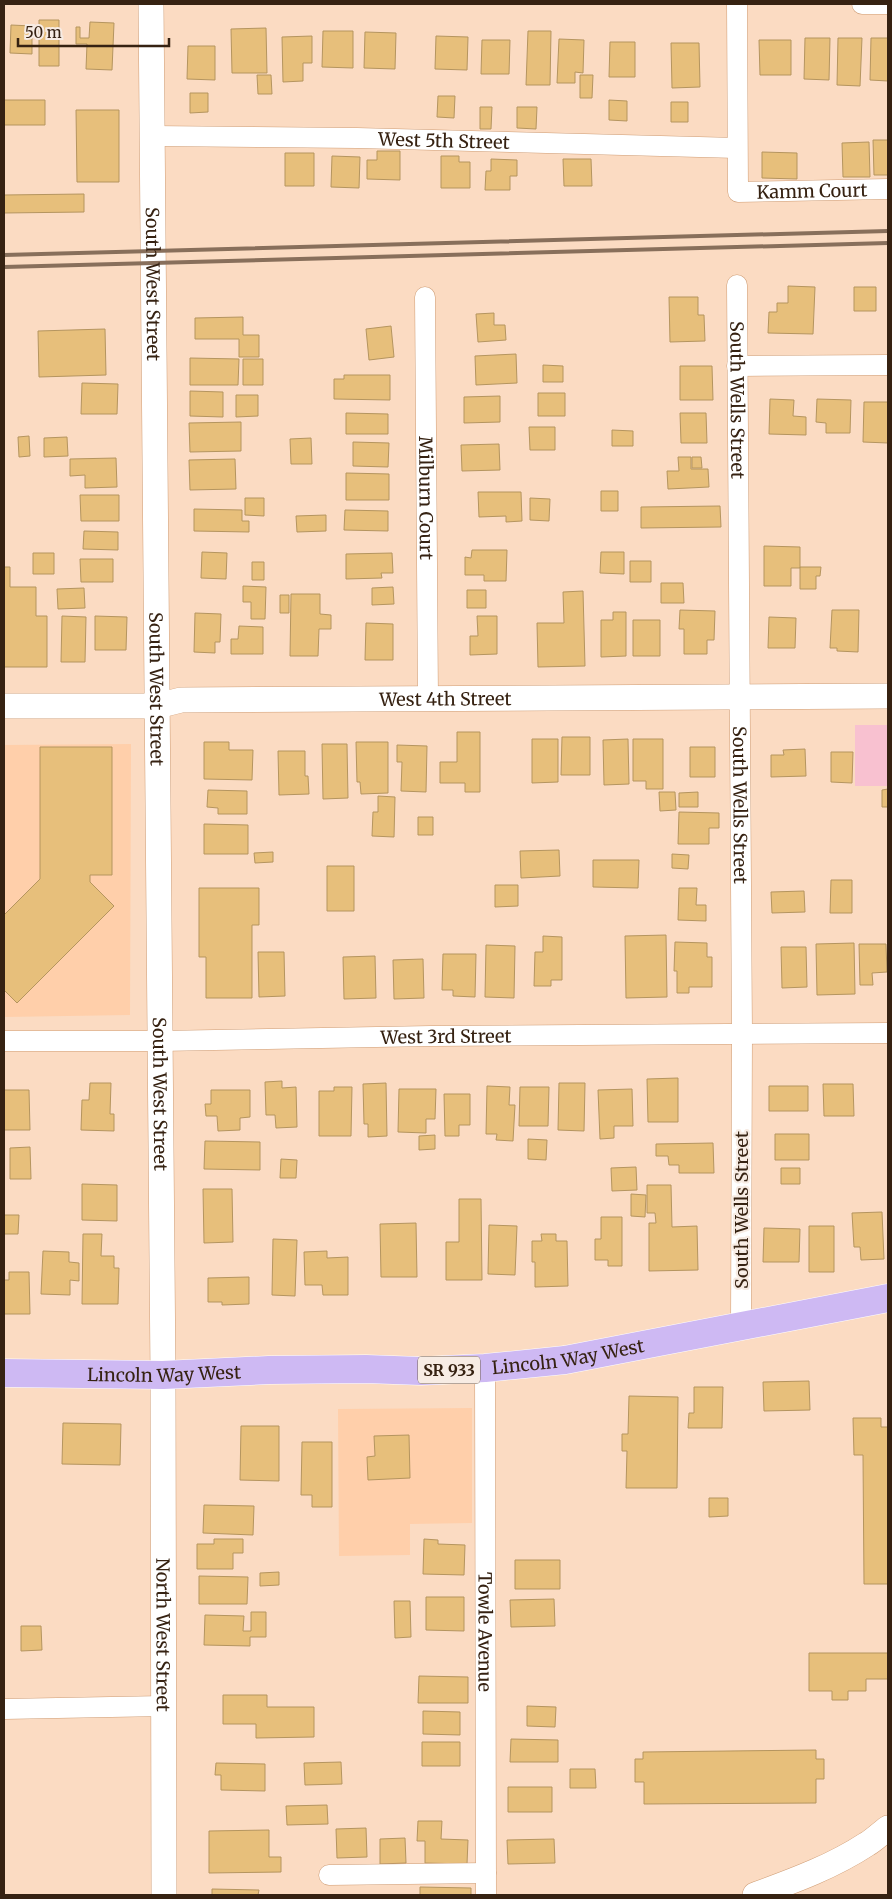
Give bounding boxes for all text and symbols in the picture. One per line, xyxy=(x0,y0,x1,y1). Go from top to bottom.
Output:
scale bar xyxy=(18,15,169,47)
text: 50 m xyxy=(25,23,62,42)
street label: West 5th Street xyxy=(377,127,510,154)
street label: Kamm Court xyxy=(756,178,868,203)
street label: South West Street xyxy=(141,207,166,361)
street label: South Wells Street xyxy=(726,321,750,479)
street label: Milburn Court xyxy=(415,436,438,560)
street label: South West Street xyxy=(145,612,169,766)
street label: West 4th Street xyxy=(378,687,511,710)
street label: South Wells Street xyxy=(728,726,752,884)
street label: South West Street xyxy=(148,1017,173,1171)
street label: West 3rd Street xyxy=(379,1024,512,1048)
street label: South Wells Street xyxy=(730,1131,753,1289)
street label: Lincoln Way West xyxy=(491,1334,646,1379)
road number: SR 933 xyxy=(418,1356,480,1384)
street label: Lincoln Way West xyxy=(87,1360,241,1387)
street label: North West Street xyxy=(152,1558,175,1712)
street label: Towle Avenue xyxy=(474,1572,497,1692)

